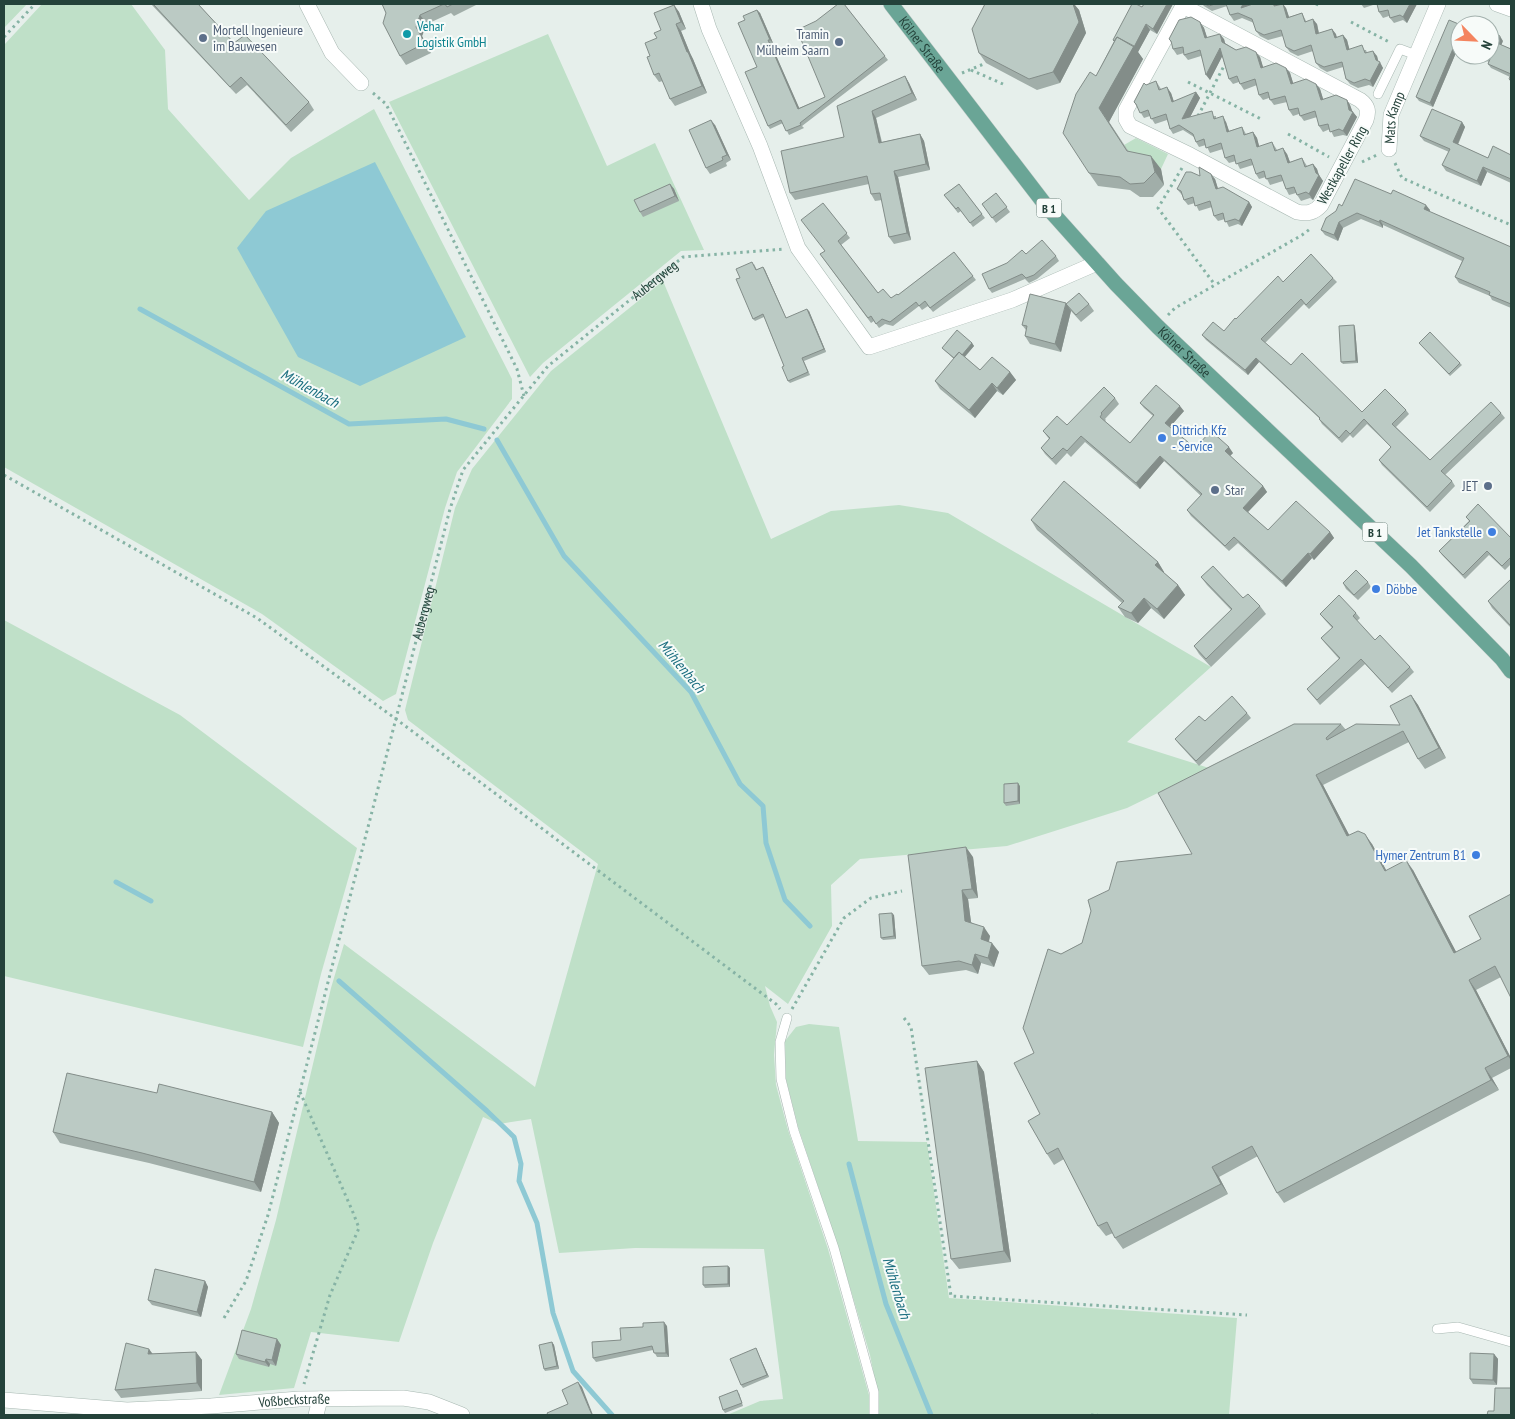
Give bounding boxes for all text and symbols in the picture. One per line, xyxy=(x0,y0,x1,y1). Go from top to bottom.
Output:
street label: Kölner Straße xyxy=(895,13,950,76)
north arrow xyxy=(1450,15,1500,65)
place label: Vehar Logistik GmbH xyxy=(416,17,487,51)
place label: Mortell Ingenieure im Bauwesen xyxy=(213,21,303,55)
place label: Tramin Mülheim Saarn xyxy=(757,25,829,59)
marker: Vehar Logistik GmbH xyxy=(401,28,413,40)
marker: Mortell Ingenieure im Bauwesen xyxy=(197,32,209,44)
marker: Tramin Mülheim Saarn xyxy=(833,36,845,48)
text: N xyxy=(1477,38,1497,52)
street label: Mats Kamp xyxy=(1380,89,1409,144)
street label: Westkapeller Ring xyxy=(1313,122,1371,208)
road number: B 1 xyxy=(1036,198,1062,218)
street label: Aubergweg xyxy=(628,256,681,304)
street label: Kölner Straße xyxy=(1154,323,1215,382)
water label: Mühlenbach xyxy=(278,364,344,412)
place label: Dittrich Kfz - Service xyxy=(1172,421,1227,455)
marker: Dittrich Kfz - Service xyxy=(1156,432,1168,444)
place label: JET xyxy=(1461,477,1479,495)
marker: JET xyxy=(1482,480,1494,492)
place label: Star xyxy=(1225,481,1244,499)
marker: Star xyxy=(1209,484,1221,496)
road number: B 1 xyxy=(1362,522,1388,542)
place label: Jet Tankstelle xyxy=(1417,523,1482,541)
marker: Jet Tankstelle xyxy=(1486,526,1498,538)
place label: Döbbe xyxy=(1386,580,1418,598)
marker: Döbbe xyxy=(1370,583,1382,595)
street label: Aubergweg xyxy=(408,585,439,642)
water label: Mühlenbach xyxy=(654,636,711,697)
place label: Hymer Zentrum B1 xyxy=(1375,846,1466,864)
marker: Hymer Zentrum B1 xyxy=(1470,849,1482,861)
water label: Mühlenbach xyxy=(879,1255,916,1322)
street label: Voßbeckstraße xyxy=(257,1390,330,1411)

